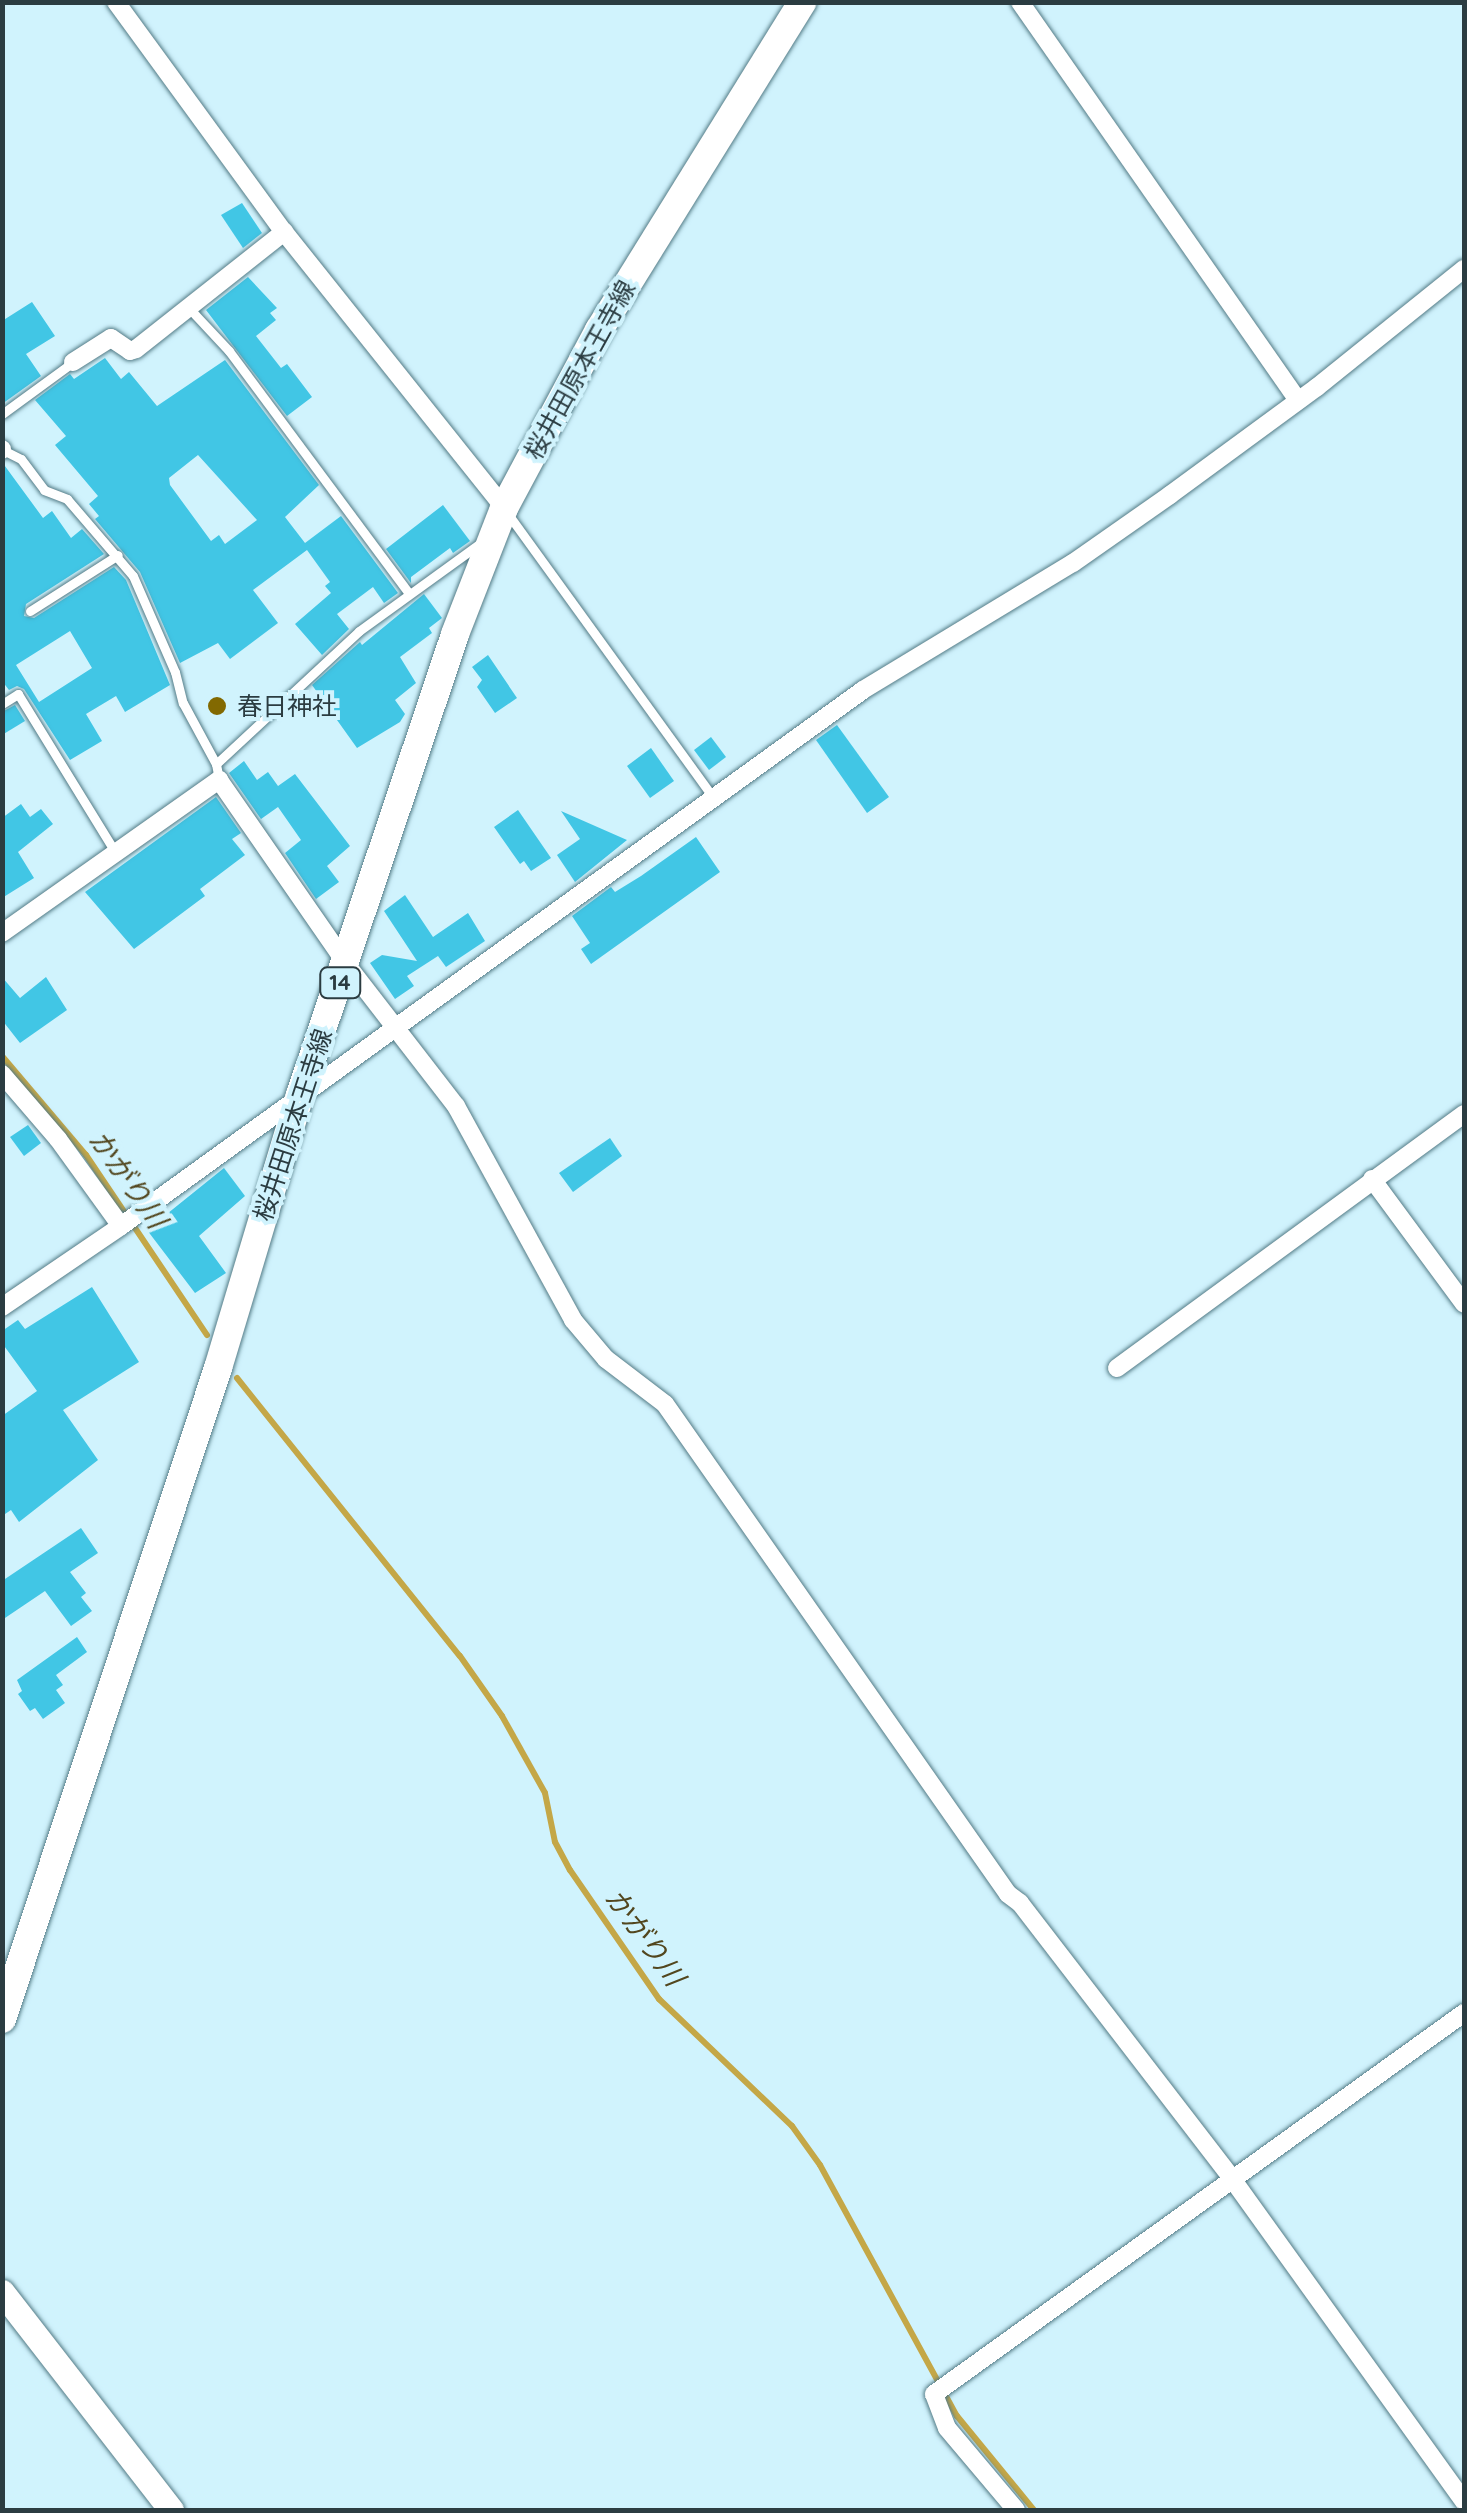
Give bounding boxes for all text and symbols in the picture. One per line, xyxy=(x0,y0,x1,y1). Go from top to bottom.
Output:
street label: 桜井田原本王寺線 xyxy=(518,275,642,465)
place label: 春日神社 xyxy=(237,691,337,721)
marker: 春日神社 xyxy=(206,695,228,717)
road number: 14 xyxy=(318,966,362,1000)
street label: 桜井田原本王寺線 xyxy=(248,1025,338,1225)
water label: かがり川 xyxy=(82,1123,174,1235)
water label: かがり川 xyxy=(598,1882,692,1992)

